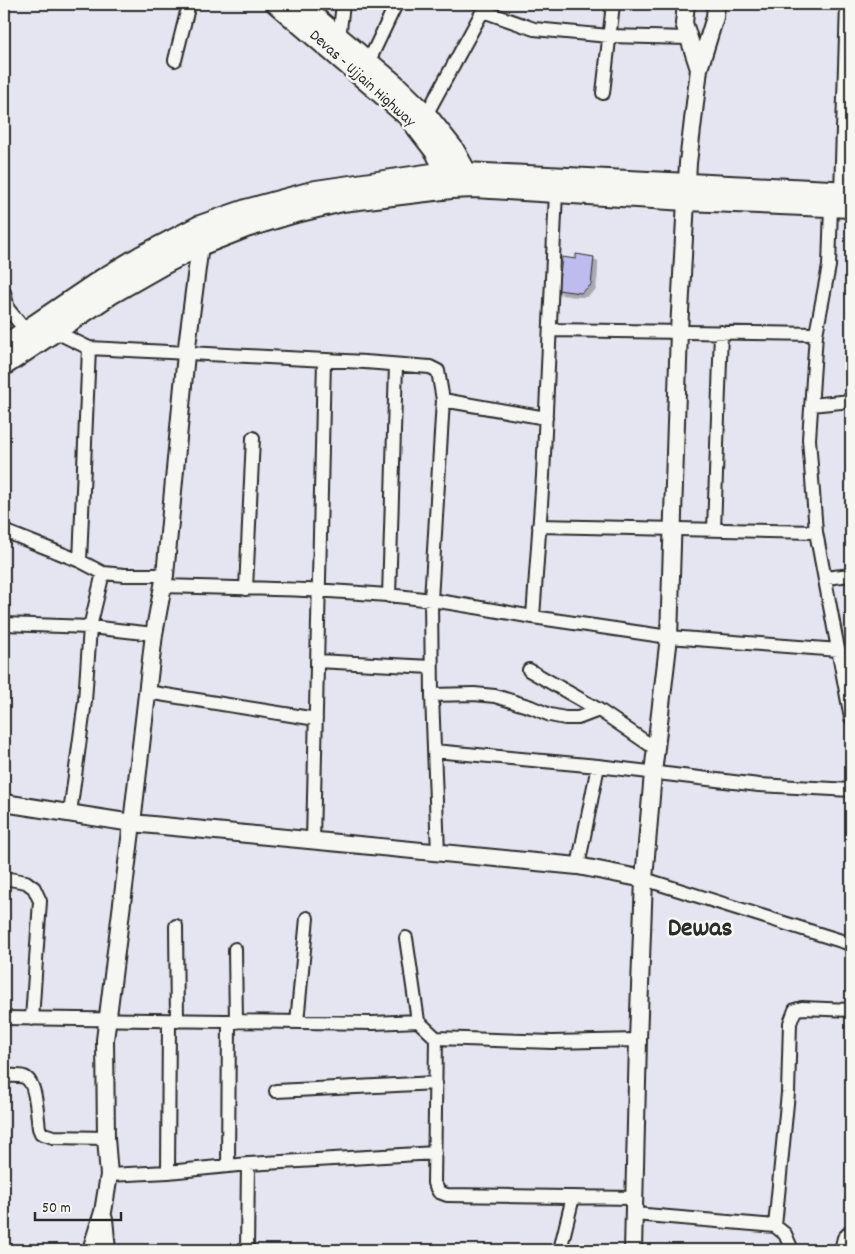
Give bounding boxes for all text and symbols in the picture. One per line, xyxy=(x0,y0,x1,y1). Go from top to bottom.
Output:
street label: Devas - Ujjain Highway xyxy=(304,25,421,134)
district label: Dewas xyxy=(668,911,732,948)
scale bar xyxy=(35,1189,121,1221)
text: 50 m xyxy=(42,1198,71,1220)

